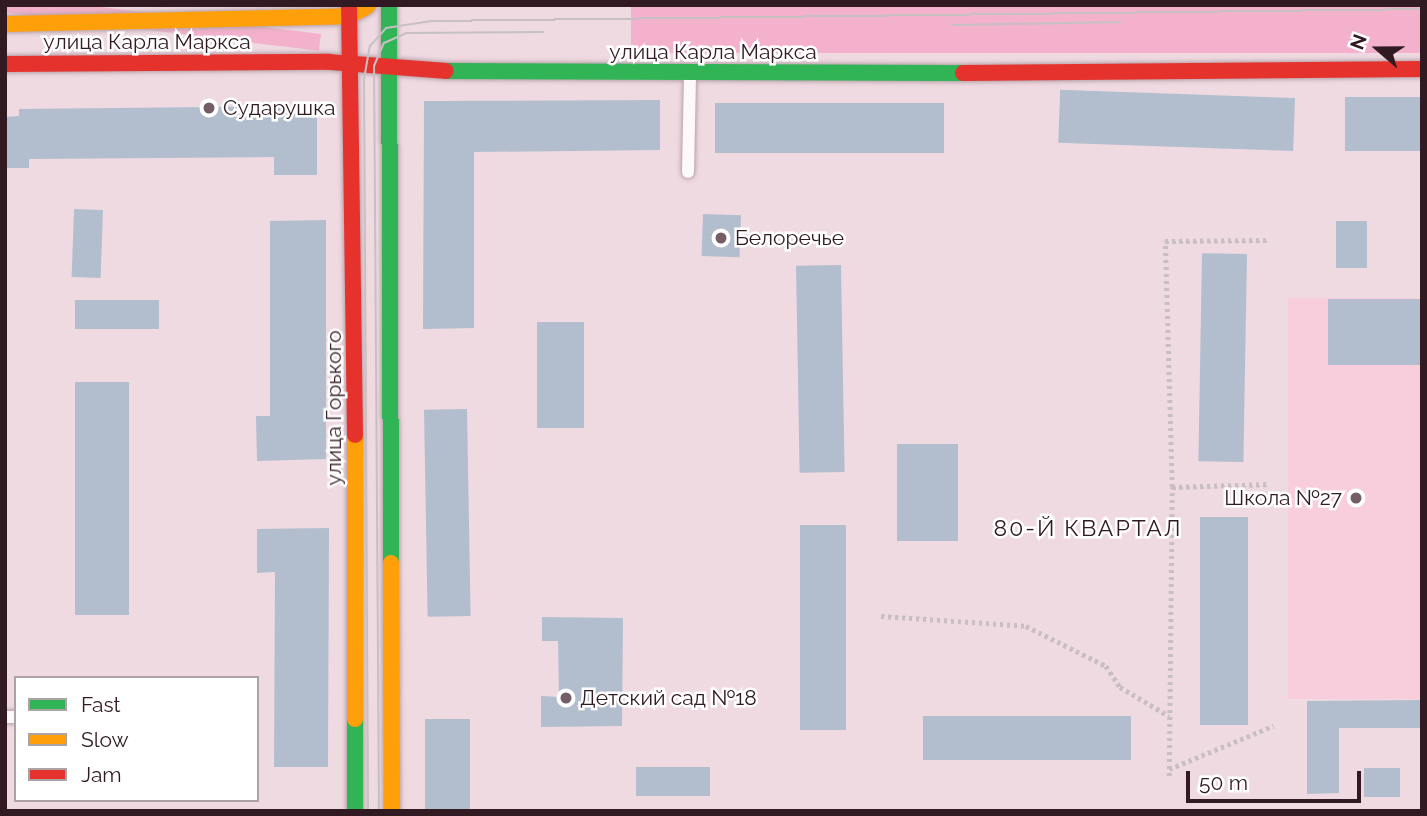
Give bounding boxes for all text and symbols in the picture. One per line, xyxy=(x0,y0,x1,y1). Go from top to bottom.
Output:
north arrow xyxy=(1343,14,1413,84)
street label: улица Карла Маркса xyxy=(43,29,251,55)
text: N xyxy=(1345,31,1371,52)
street label: улица Карла Маркса xyxy=(609,39,817,65)
place label: Сударушка xyxy=(223,95,335,121)
marker: Сударушка xyxy=(201,100,217,116)
place label: Белоречье xyxy=(735,225,844,251)
marker: Белоречье xyxy=(713,230,729,246)
street label: улица Горького xyxy=(321,330,347,486)
place label: Школа №27 xyxy=(1224,485,1342,511)
marker: Школа №27 xyxy=(1348,490,1364,506)
district label: 80-Й КВАРТАЛ xyxy=(995,514,1181,542)
legend xyxy=(14,676,259,802)
place label: Детский сад №18 xyxy=(580,685,757,711)
marker: Детский сад №18 xyxy=(558,690,574,706)
text: Fast xyxy=(81,692,121,717)
text: Slow xyxy=(81,727,129,752)
scale bar xyxy=(1189,756,1364,800)
text: Jam xyxy=(81,762,122,787)
text: 50 m xyxy=(1199,770,1248,795)

